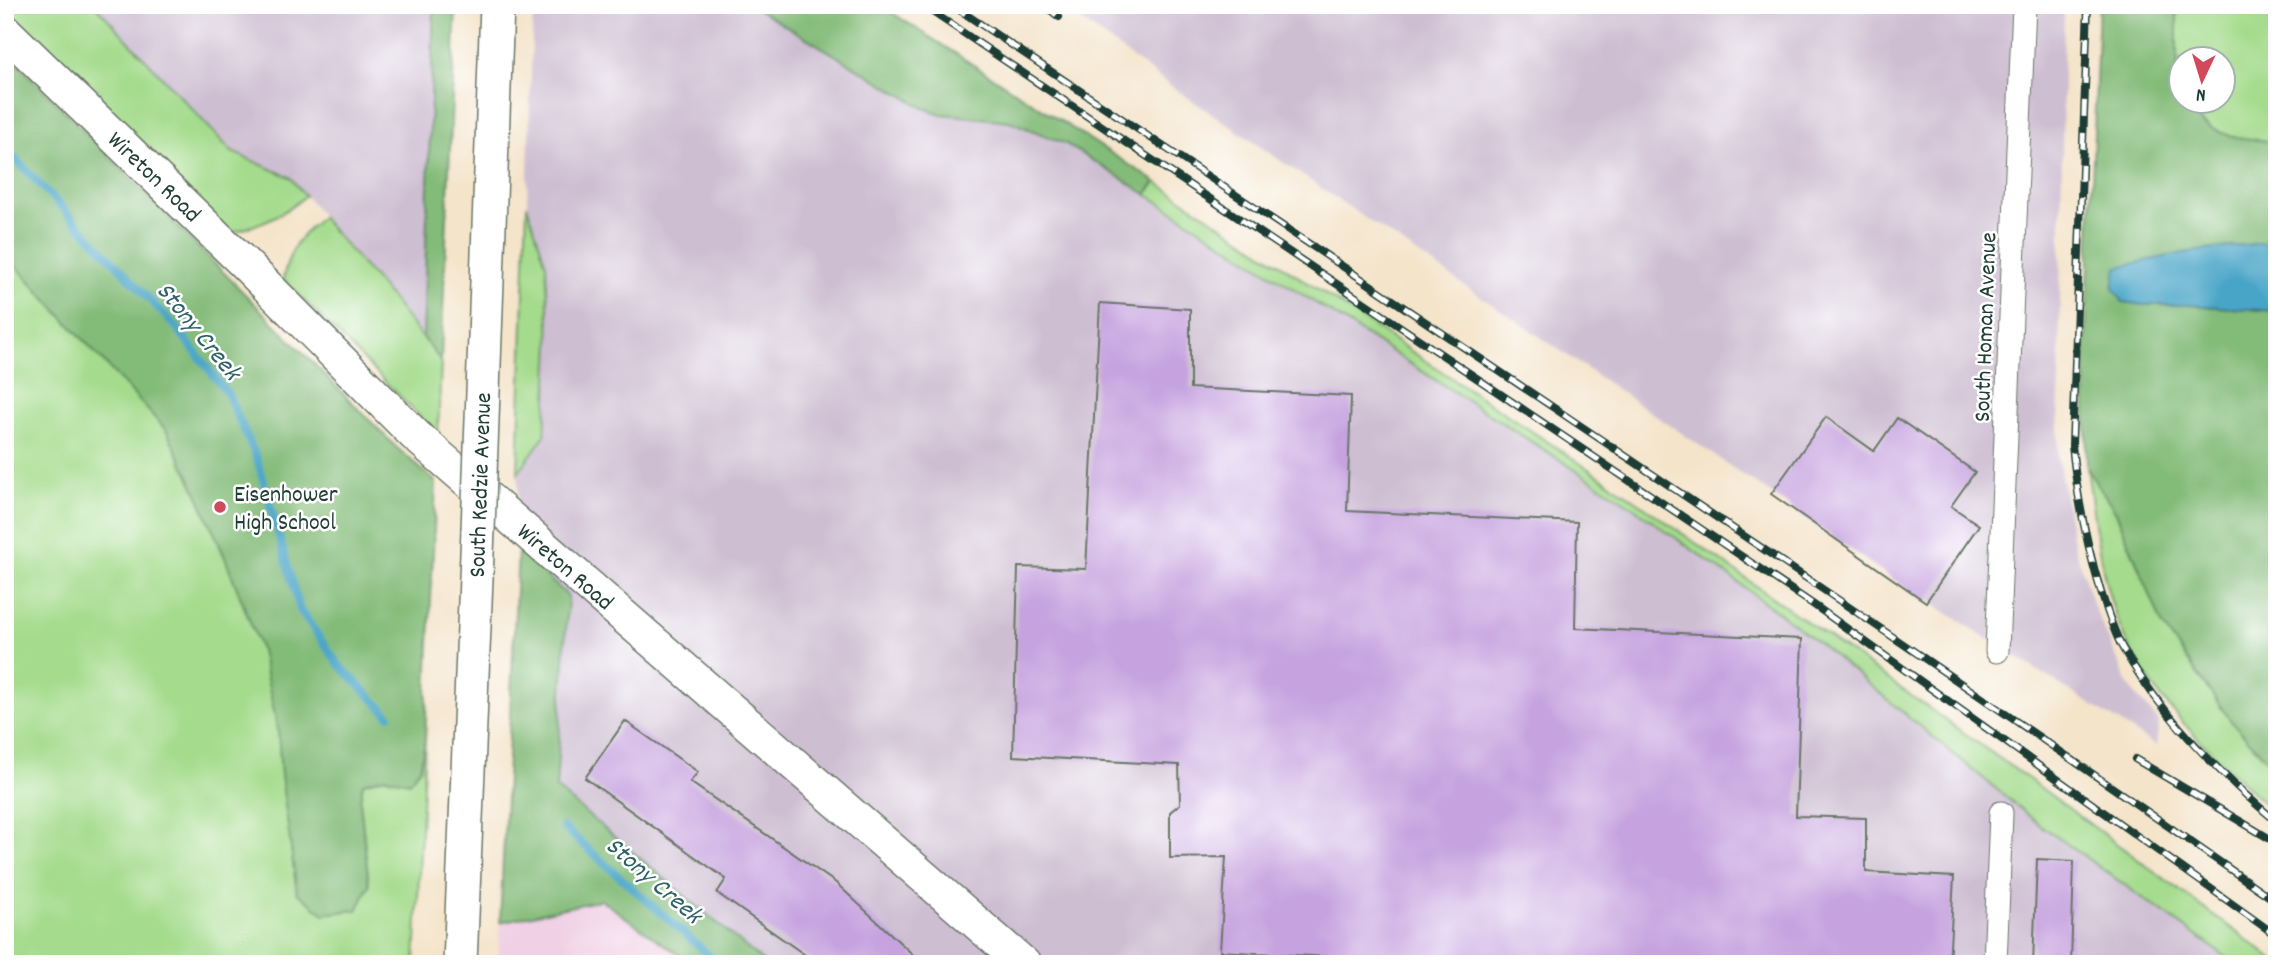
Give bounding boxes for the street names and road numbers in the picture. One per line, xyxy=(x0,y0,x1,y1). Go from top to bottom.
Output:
street label: Wireton Road xyxy=(98,125,207,232)
street label: South Homan Avenue xyxy=(1967,232,2007,423)
street label: South Kedzie Avenue xyxy=(462,392,502,578)
street label: Wireton Road xyxy=(508,517,620,620)

